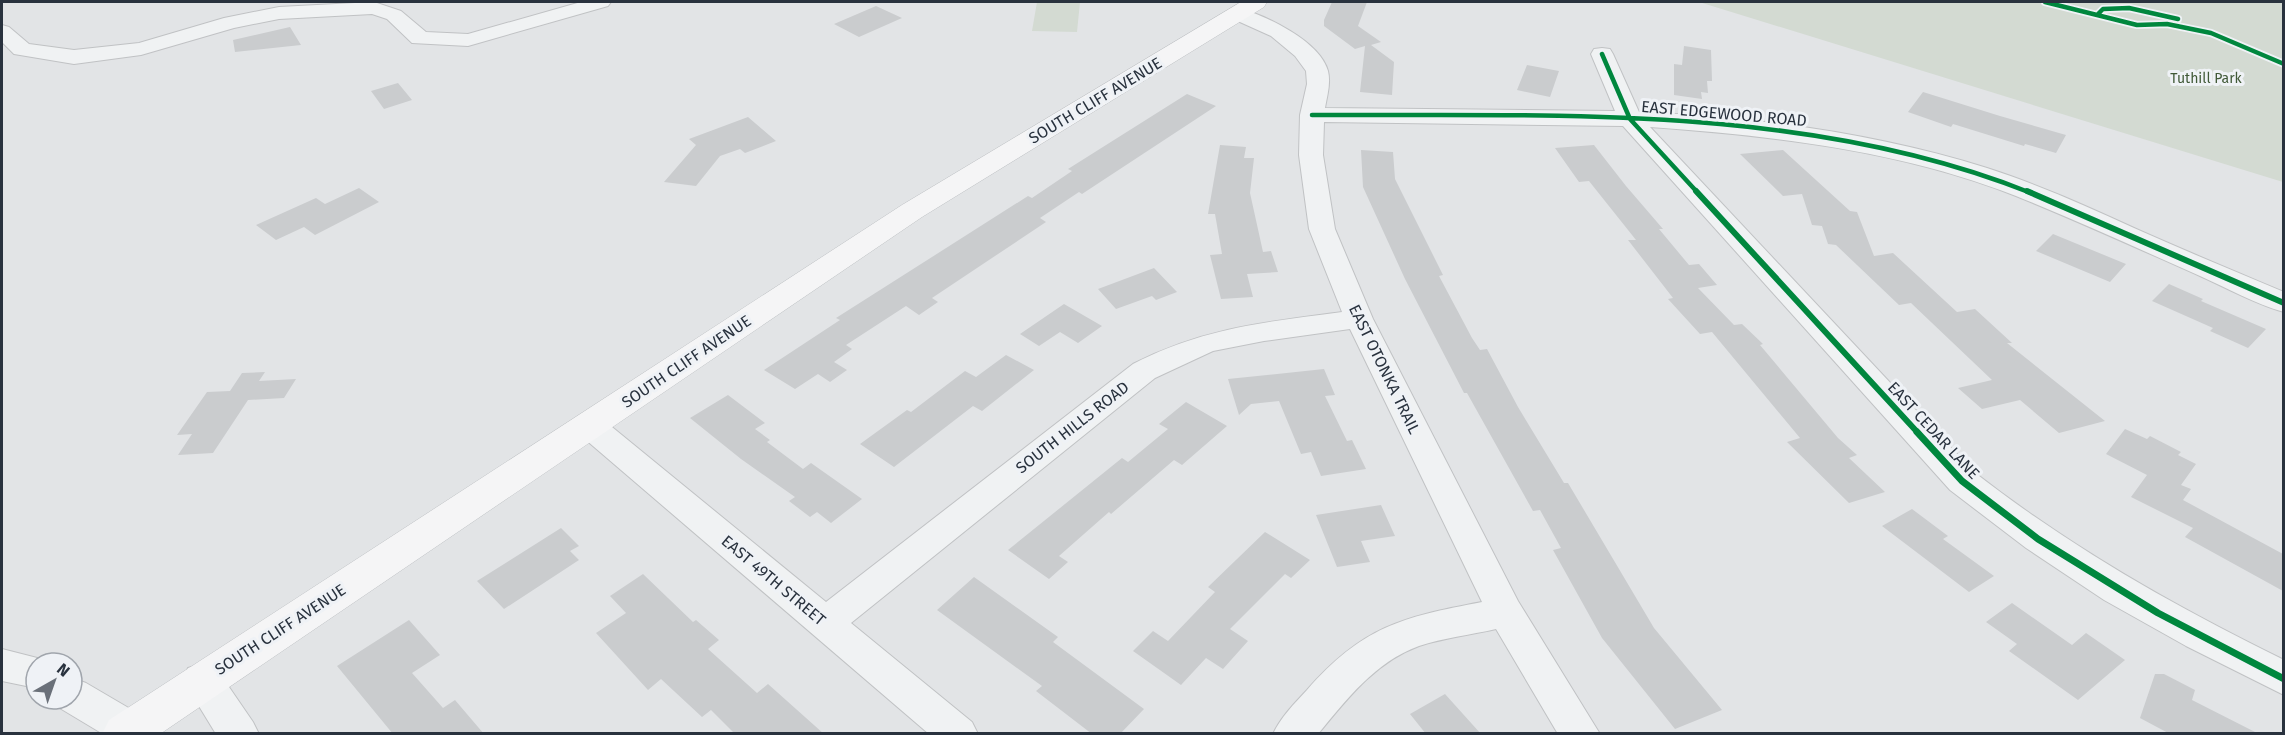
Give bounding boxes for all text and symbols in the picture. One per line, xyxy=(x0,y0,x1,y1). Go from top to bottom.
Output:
street label: SOUTH CLIFF AVENUE xyxy=(1025,53,1165,148)
park label: Tuthill Park xyxy=(2170,70,2243,87)
street label: EAST EDGEWOOD ROAD xyxy=(1640,97,1807,130)
street label: EAST OTONKA TRAIL xyxy=(1345,301,1424,437)
street label: SOUTH CLIFF AVENUE xyxy=(618,311,755,412)
street label: SOUTH HILLS ROAD xyxy=(1012,377,1133,477)
street label: EAST CEDAR LANE xyxy=(1884,378,1984,483)
street label: EAST 49TH STREET xyxy=(718,531,830,630)
street label: SOUTH CLIFF AVENUE xyxy=(211,580,349,679)
north arrow xyxy=(24,651,84,711)
text: N xyxy=(53,659,73,681)

